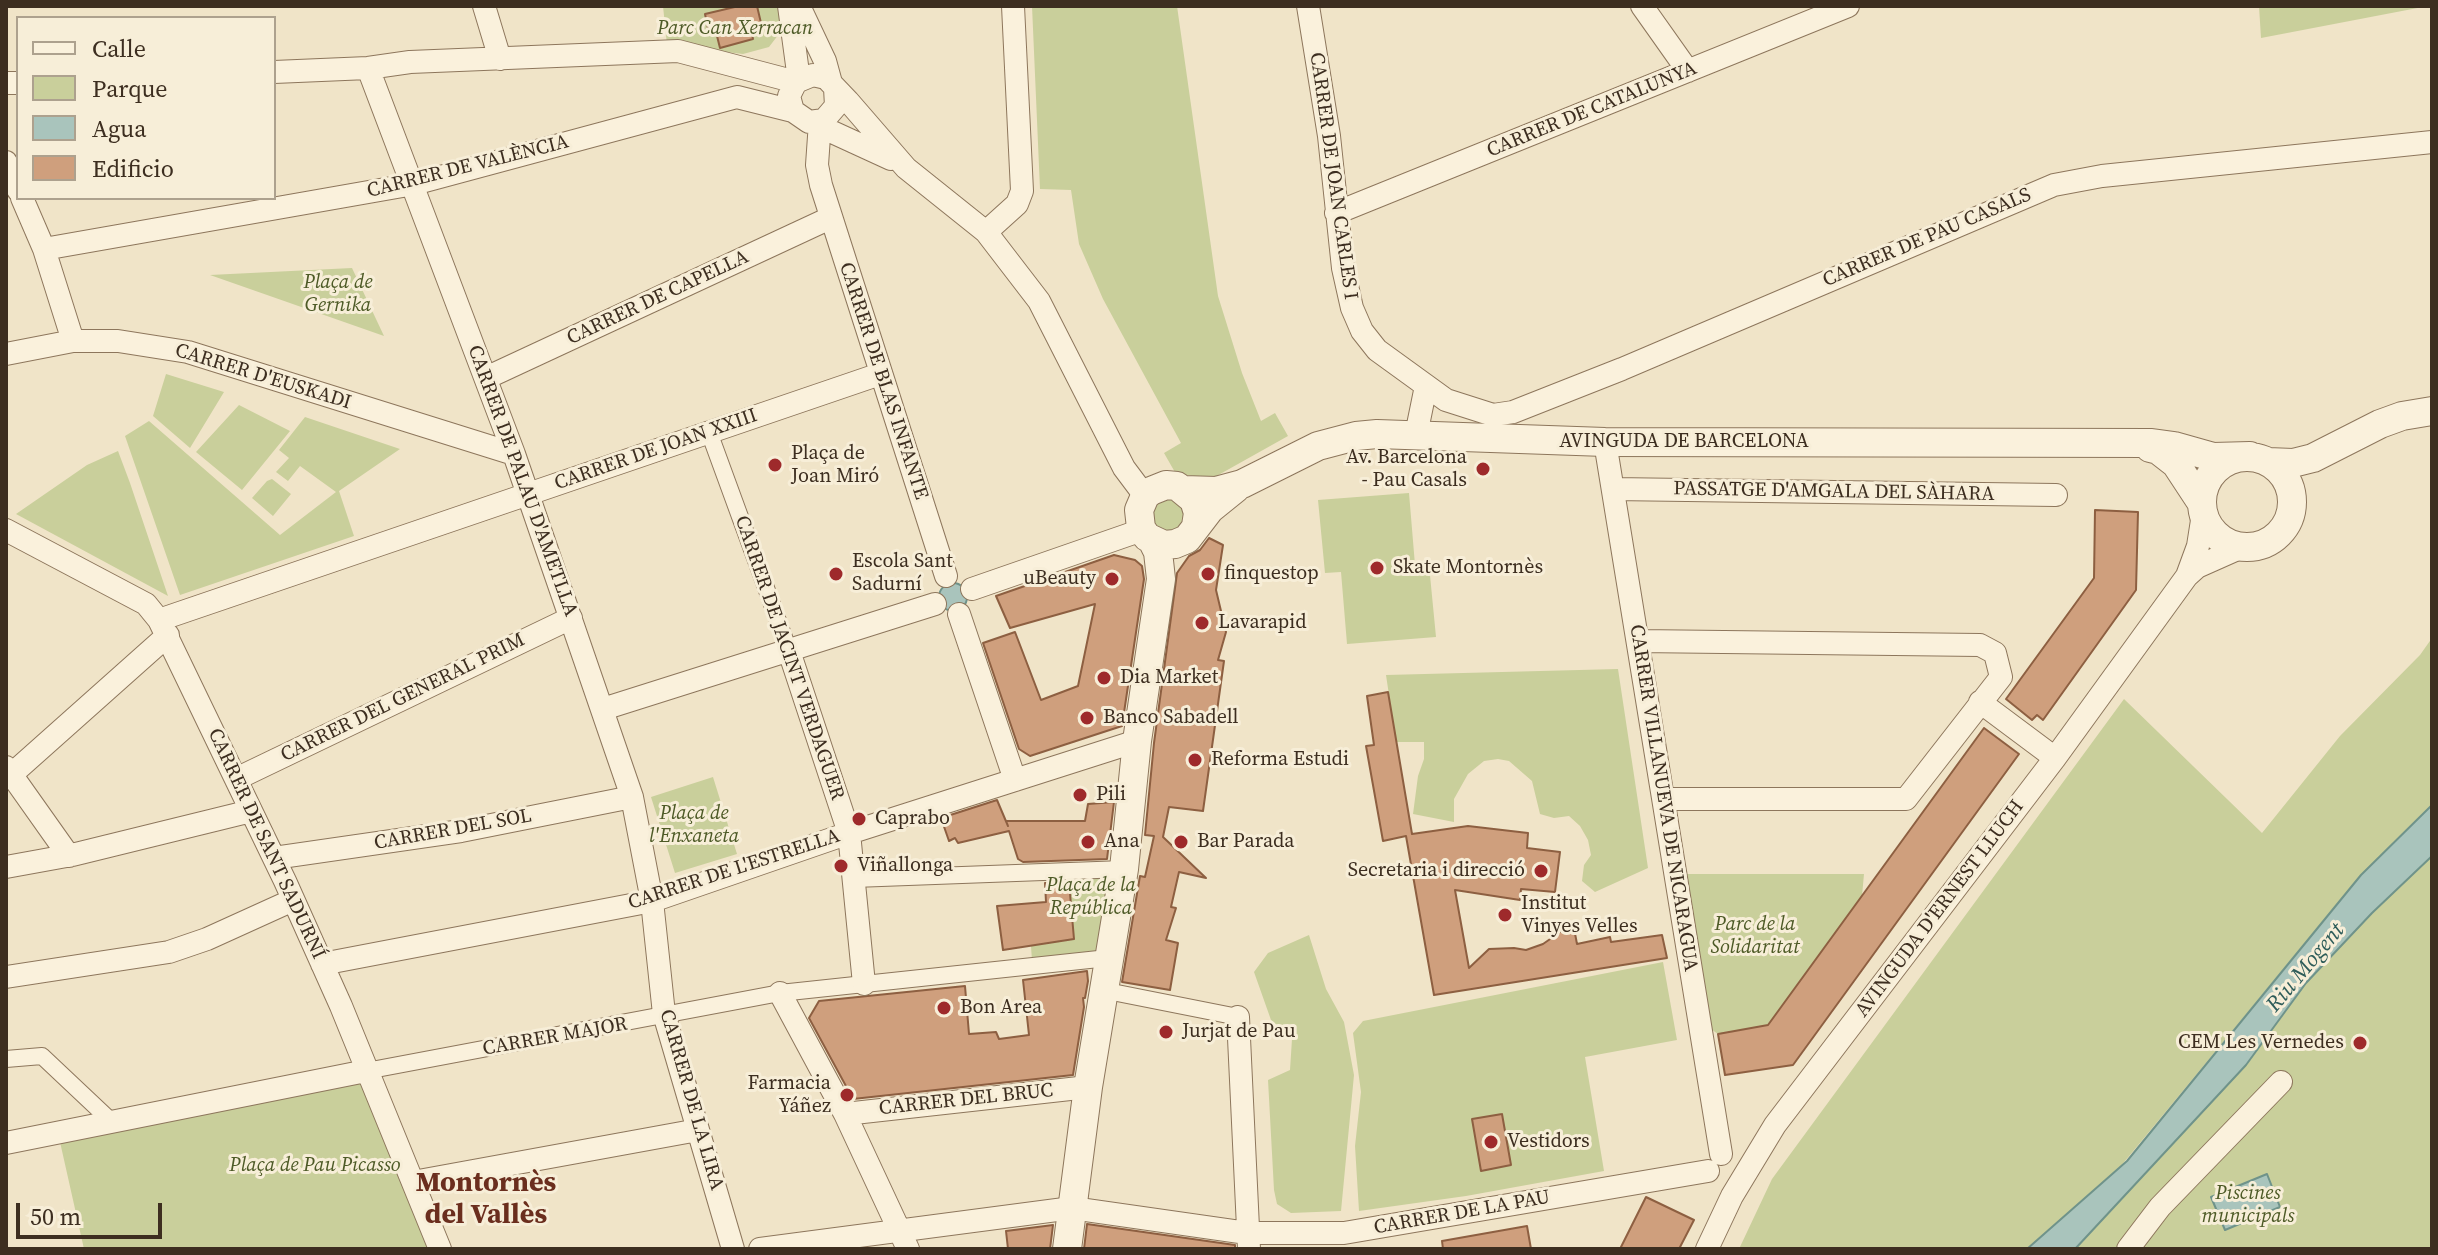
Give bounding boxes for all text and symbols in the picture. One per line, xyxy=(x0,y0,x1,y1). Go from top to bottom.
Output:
legend xyxy=(16,16,276,200)
park label: Parc Can Xerracan xyxy=(657,17,813,41)
text: Calle xyxy=(92,32,146,65)
street label: CARRER DE JOAN CARLES I xyxy=(1304,51,1362,301)
street label: CARRER DE CATALUNYA xyxy=(1484,57,1700,163)
text: Parque xyxy=(92,72,168,105)
text: Agua xyxy=(92,112,147,145)
street label: CARRER DE VALÈNCIA xyxy=(365,130,571,204)
text: Edificio xyxy=(92,152,174,185)
street label: CARRER DE PAU CASALS xyxy=(1819,183,2035,293)
street label: CARRER DE CAPELLA xyxy=(563,245,753,351)
street label: CARRER DE BLAS INFANTE xyxy=(833,259,933,503)
park label: Plaça de Gernika xyxy=(303,271,373,318)
street label: CARRER D'EUSKADI xyxy=(172,339,354,415)
street label: CARRER DE PALAU D'AMETLLA xyxy=(462,342,582,620)
street label: CARRER DE JOAN XXIII xyxy=(551,404,761,496)
street label: AVINGUDA DE BARCELONA xyxy=(1559,430,1809,454)
place label: Plaça de Joan Miró xyxy=(791,442,879,489)
place label: Av. Barcelona - Pau Casals xyxy=(1346,446,1467,493)
marker: Plaça de Joan Miró xyxy=(766,456,784,474)
marker: Av. Barcelona - Pau Casals xyxy=(1474,460,1492,478)
street label: PASSATGE D'AMGALA DEL SÀHARA xyxy=(1673,477,1995,507)
street label: CARRER DE JACINT VERDAGUER xyxy=(729,513,849,803)
place label: Escola Sant Sadurní xyxy=(852,550,953,597)
place label: Skate Montornès xyxy=(1393,556,1543,580)
marker: Skate Montornès xyxy=(1368,559,1386,577)
place label: finquestop xyxy=(1224,562,1319,586)
marker: Escola Sant Sadurní xyxy=(827,565,845,583)
marker: finquestop xyxy=(1199,565,1217,583)
place label: uBeauty xyxy=(1023,567,1096,591)
marker: uBeauty xyxy=(1103,570,1121,588)
place label: Lavarapid xyxy=(1218,611,1307,635)
marker: Lavarapid xyxy=(1193,614,1211,632)
street label: CARRER VILLANUEVA DE NICARAGUA xyxy=(1624,623,1702,973)
street label: CARRER DEL GENERAL PRIM xyxy=(277,628,529,768)
place label: Dia Market xyxy=(1120,666,1218,690)
marker: Dia Market xyxy=(1095,669,1113,687)
place label: Banco Sabadell xyxy=(1103,706,1239,730)
marker: Banco Sabadell xyxy=(1078,709,1096,727)
street label: CARRER DE SANT SADURNÍ xyxy=(202,725,330,963)
place label: Reforma Estudi xyxy=(1211,748,1349,772)
marker: Reforma Estudi xyxy=(1186,751,1204,769)
place label: Pili xyxy=(1096,783,1126,807)
marker: Pili xyxy=(1071,786,1089,804)
street label: AVINGUDA D'ERNEST LLUCH xyxy=(1851,796,2029,1022)
park label: Plaça de l'Enxaneta xyxy=(649,802,739,849)
street label: CARRER DEL SOL xyxy=(372,804,534,856)
place label: Caprabo xyxy=(875,807,950,831)
marker: Caprabo xyxy=(850,810,868,828)
street label: CARRER DE L'ESTRELLA xyxy=(625,824,843,916)
place label: Ana xyxy=(1104,830,1140,854)
place label: Bar Parada xyxy=(1197,830,1294,854)
marker: Ana xyxy=(1079,833,1097,851)
marker: Bar Parada xyxy=(1172,833,1190,851)
place label: Viñallonga xyxy=(857,854,953,878)
marker: Viñallonga xyxy=(832,857,850,875)
place label: Secretaria i direcció xyxy=(1348,859,1525,883)
marker: Secretaria i direcció xyxy=(1532,862,1550,880)
park label: Plaça de la República xyxy=(1046,874,1136,921)
place label: Institut Vinyes Velles xyxy=(1521,892,1638,939)
marker: Institut Vinyes Velles xyxy=(1496,906,1514,924)
park label: Parc de la Solidaritat xyxy=(1710,913,1800,960)
water label: Riu Mogent xyxy=(2261,918,2351,1018)
place label: Bon Area xyxy=(960,996,1042,1020)
marker: Bon Area xyxy=(935,999,953,1017)
street label: CARRER DE LA LIRA xyxy=(654,1007,728,1193)
street label: CARRER MAJOR xyxy=(481,1012,629,1062)
place label: Jurjat de Pau xyxy=(1182,1020,1296,1044)
marker: Jurjat de Pau xyxy=(1157,1023,1175,1041)
place label: CEM Les Vernedes xyxy=(2178,1031,2344,1055)
marker: CEM Les Vernedes xyxy=(2351,1034,2369,1052)
place label: Farmacia Yáñez xyxy=(748,1072,831,1119)
street label: CARRER DEL BRUC xyxy=(878,1079,1054,1121)
marker: Farmacia Yáñez xyxy=(838,1086,856,1104)
place label: Vestidors xyxy=(1507,1130,1590,1154)
marker: Vestidors xyxy=(1482,1133,1500,1151)
park label: Plaça de Pau Picasso xyxy=(229,1154,401,1178)
district label: Montornès del Vallès xyxy=(416,1167,556,1233)
park label: Piscines municipals xyxy=(2202,1182,2294,1229)
street label: CARRER DE LA PAU xyxy=(1372,1186,1552,1240)
scale bar xyxy=(20,1187,166,1237)
text: 50 m xyxy=(30,1200,81,1233)

